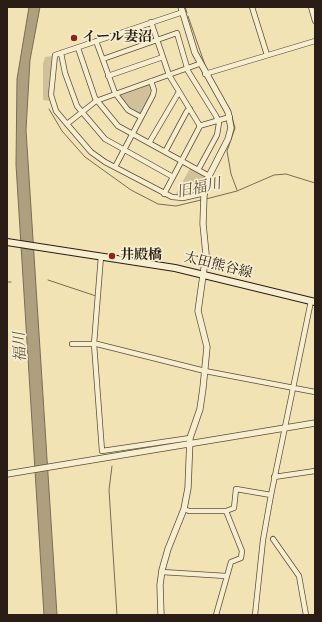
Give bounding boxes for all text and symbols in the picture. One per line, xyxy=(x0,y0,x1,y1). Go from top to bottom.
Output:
place label: イール妻沼 xyxy=(82,30,152,46)
marker: イール妻沼 xyxy=(69,33,79,43)
water label: 旧福川 xyxy=(175,176,223,202)
place label: 井殿橋 xyxy=(120,248,162,264)
street label: 太田熊谷線 xyxy=(182,249,254,283)
marker: 井殿橋 xyxy=(107,251,117,261)
water label: 福川 xyxy=(11,332,31,362)

